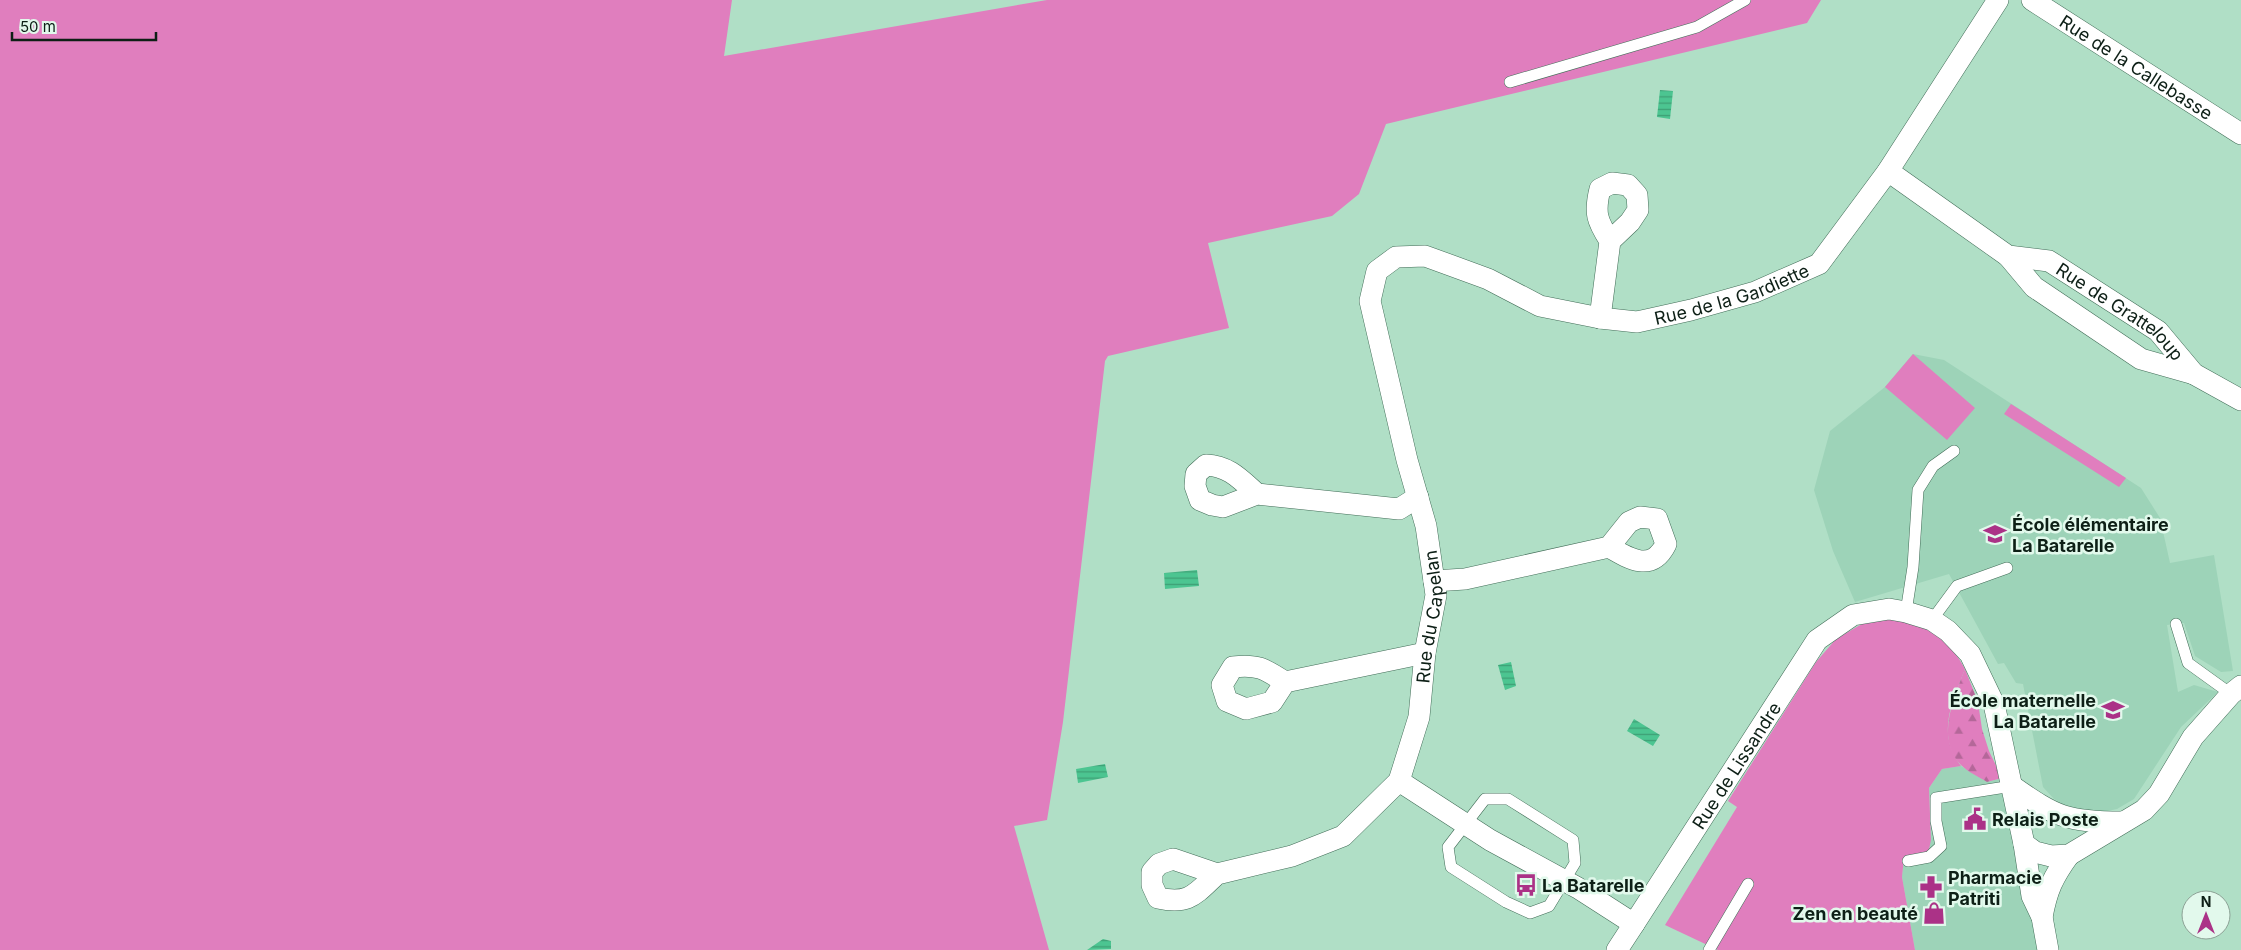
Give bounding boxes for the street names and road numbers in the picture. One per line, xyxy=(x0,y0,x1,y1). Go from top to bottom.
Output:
street label: Rue de la Callebasse xyxy=(2056,10,2217,124)
street label: Rue de Gratteloup xyxy=(2053,258,2188,364)
street label: Rue de la Gardiette xyxy=(1652,259,1812,328)
street label: Rue du Capelan xyxy=(1412,549,1447,684)
street label: Rue de Lissandre xyxy=(1688,698,1785,833)

